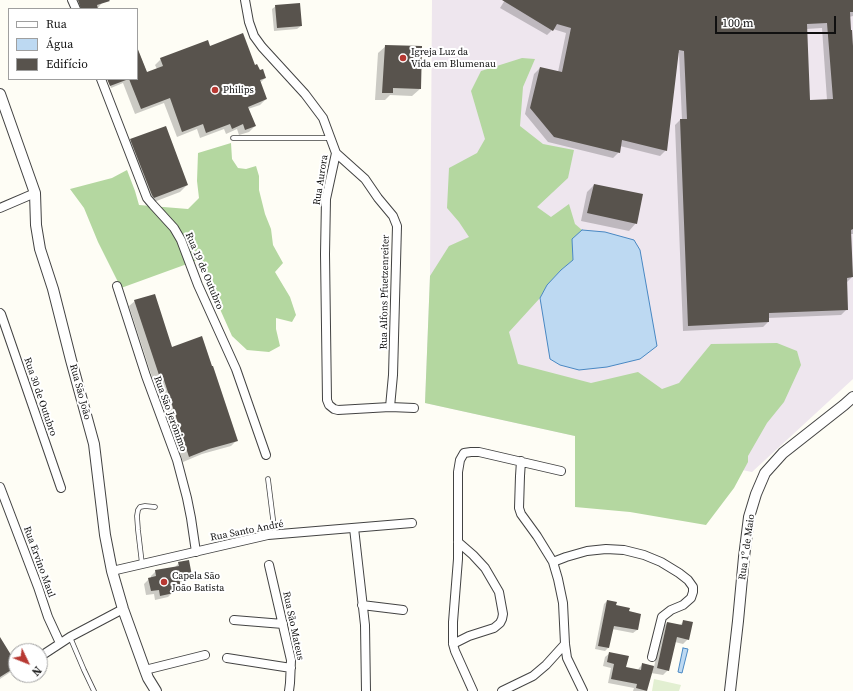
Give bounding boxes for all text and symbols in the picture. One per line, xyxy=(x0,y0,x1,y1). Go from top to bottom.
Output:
legend xyxy=(8,8,138,80)
scale bar xyxy=(717,8,838,34)
text: 100 m xyxy=(722,15,754,31)
text: Rua xyxy=(46,16,67,32)
text: Água xyxy=(46,36,73,52)
place label: Igreja Luz da Vida em Blumenau xyxy=(411,46,496,70)
marker: Igreja Luz da Vida em Blumenau xyxy=(398,53,408,63)
text: Edifício xyxy=(46,56,88,72)
place label: Philips xyxy=(223,84,254,96)
marker: Philips xyxy=(210,85,220,95)
street label: Rua Aurora xyxy=(311,154,331,206)
street label: Rua 19 de Outubro xyxy=(182,231,226,311)
street label: Rua Alfons Pfuetzenreiter xyxy=(378,235,392,349)
street label: Rua 30 de Outubro xyxy=(21,356,59,438)
street label: Rua São João xyxy=(67,363,93,421)
street label: Rua São Jerônimo xyxy=(151,375,189,453)
street label: Rua 1º de Maio xyxy=(736,513,758,581)
street label: Rua Santo André xyxy=(209,518,285,544)
street label: Rua Ervino Maul xyxy=(21,525,57,599)
place label: Capela São João Batista xyxy=(172,570,224,594)
marker: Capela São João Batista xyxy=(159,577,169,587)
street label: Rua São Mateus xyxy=(280,590,306,662)
north arrow xyxy=(8,643,48,683)
text: N xyxy=(28,663,45,679)

